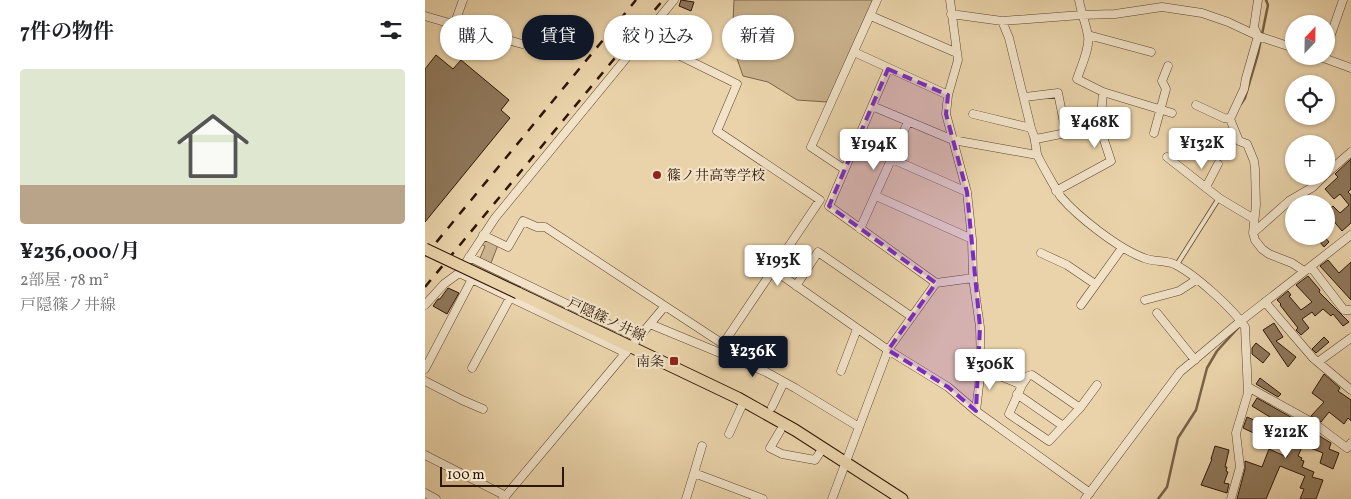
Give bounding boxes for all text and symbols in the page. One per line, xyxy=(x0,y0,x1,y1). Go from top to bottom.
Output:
chip: 購入 xyxy=(440,15,512,60)
chip: 賃貸 xyxy=(522,15,594,60)
chip: 絞り込み xyxy=(604,15,712,60)
chip: 新着 xyxy=(722,15,794,60)
north arrow xyxy=(1285,15,1335,65)
map controls xyxy=(1285,15,1335,245)
icon: filters xyxy=(377,16,405,44)
text: 7件の物件 xyxy=(20,18,114,47)
button: locate xyxy=(1285,75,1335,125)
icon: home xyxy=(168,101,258,191)
pin: ¥468K xyxy=(1060,106,1130,149)
text: ¥468K xyxy=(1071,112,1119,134)
pin: ¥194K xyxy=(839,128,909,171)
pin: ¥132K xyxy=(1167,128,1237,170)
text: ¥132K xyxy=(1180,133,1224,155)
text: ¥194K xyxy=(851,134,897,156)
button: + xyxy=(1285,135,1335,185)
place label: 篠ノ井高等学校 xyxy=(667,167,765,186)
marker: 篠ノ井高等学校 xyxy=(651,169,663,181)
button: − xyxy=(1285,195,1335,245)
text: ¥236,000/月 xyxy=(20,238,140,267)
pin: ¥193K xyxy=(743,244,813,287)
text: ¥193K xyxy=(756,250,800,272)
text: 2部屋 · 78 m² xyxy=(20,270,109,292)
street label: 戸隠篠ノ井線 xyxy=(564,294,648,347)
text: 戸隠篠ノ井線 xyxy=(20,295,116,317)
pin: ¥236K xyxy=(718,336,788,378)
text: ¥236K xyxy=(730,341,776,363)
pin: ¥306K xyxy=(955,348,1025,391)
place label: 南条 xyxy=(636,353,664,372)
text: ¥306K xyxy=(966,354,1014,376)
marker: 南条 xyxy=(668,355,680,367)
pin: ¥212K xyxy=(1251,416,1321,459)
text: ¥212K xyxy=(1264,422,1308,444)
scale bar xyxy=(440,464,564,487)
text: 100 m xyxy=(447,466,485,485)

